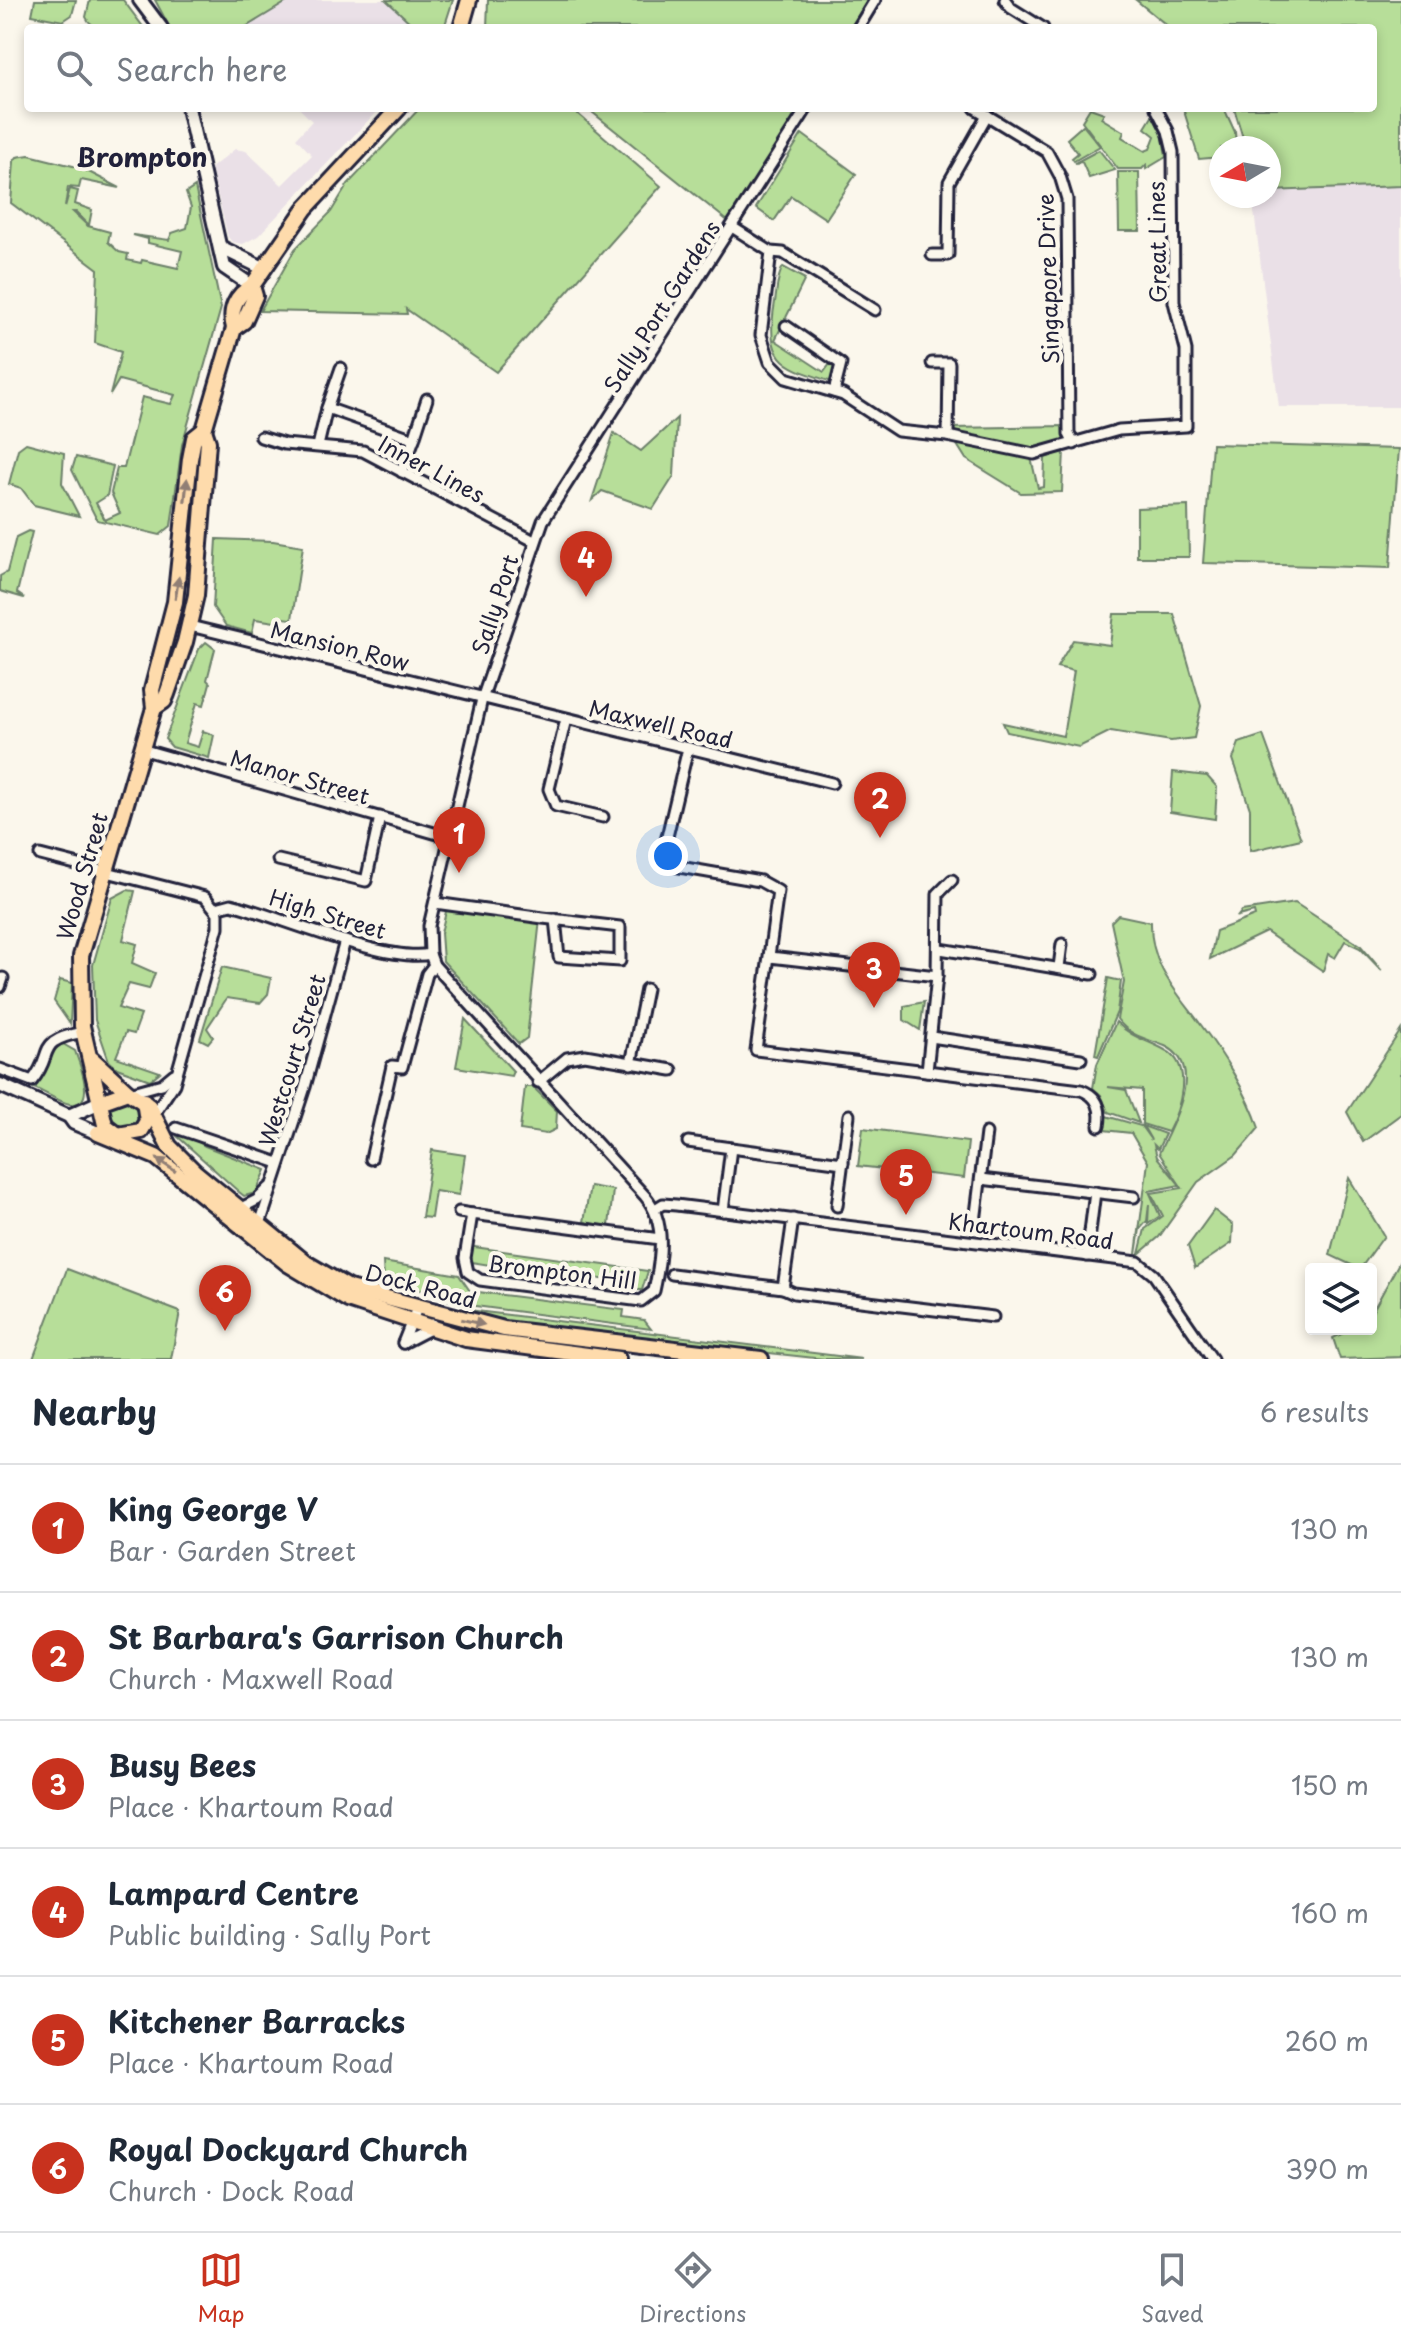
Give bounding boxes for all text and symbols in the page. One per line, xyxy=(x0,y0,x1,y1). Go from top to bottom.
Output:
search box xyxy=(24,24,1377,112)
icon: search xyxy=(52,46,96,90)
text: Search here xyxy=(116,46,288,91)
north arrow xyxy=(1209,136,1281,208)
district label: Brompton xyxy=(76,137,208,176)
street label: Great Lines xyxy=(1138,181,1174,303)
street label: Singapore Drive xyxy=(1028,193,1066,365)
street label: Sally Port Gardens xyxy=(595,214,727,398)
street label: Inner Lines xyxy=(373,426,491,510)
one-way arrow xyxy=(179,477,192,502)
pin: 4 xyxy=(560,531,612,597)
street label: Sally Port xyxy=(462,550,526,658)
one-way arrow xyxy=(172,576,184,601)
street label: Mansion Row xyxy=(267,612,413,678)
street label: Maxwell Road xyxy=(586,690,736,756)
street label: Manor Street xyxy=(226,740,374,812)
pin: 2 xyxy=(854,772,906,838)
pin: 1 xyxy=(433,807,485,873)
street label: Wood Street xyxy=(47,808,115,944)
your location xyxy=(648,836,688,876)
street label: High Street xyxy=(266,880,390,946)
pin: 3 xyxy=(848,942,900,1008)
street label: Westcourt Street xyxy=(249,970,333,1150)
pin: 5 xyxy=(880,1149,932,1215)
one-way arrow xyxy=(155,1157,176,1173)
street label: Khartoum Road xyxy=(947,1204,1115,1256)
street label: Brompton Hill xyxy=(486,1246,638,1296)
street label: Dock Road xyxy=(362,1254,480,1316)
map controls xyxy=(1305,1263,1377,1335)
button: layers xyxy=(1305,1263,1377,1335)
pin: 6 xyxy=(199,1265,251,1331)
one-way arrow xyxy=(460,1316,485,1329)
text: Nearby xyxy=(32,1385,157,1437)
text: 6 results xyxy=(1260,1392,1369,1431)
text: King George V xyxy=(108,1486,318,1531)
text: 1 xyxy=(52,1509,64,1548)
text: 130 m xyxy=(1290,1509,1369,1548)
text: Bar · Garden Street xyxy=(108,1531,356,1570)
text: St Barbara's Garrison Church xyxy=(108,1614,564,1659)
text: 2 xyxy=(49,1637,67,1676)
text: 130 m xyxy=(1290,1637,1369,1676)
text: Church · Maxwell Road xyxy=(108,1659,394,1698)
text: Busy Bees xyxy=(108,1742,256,1787)
text: 3 xyxy=(49,1765,67,1804)
text: 150 m xyxy=(1291,1765,1369,1804)
text: Place · Khartoum Road xyxy=(108,1787,394,1826)
text: Lampard Centre xyxy=(108,1870,359,1915)
text: 4 xyxy=(49,1893,67,1932)
text: 160 m xyxy=(1291,1893,1369,1932)
text: Public building · Sally Port xyxy=(108,1915,431,1954)
text: Kitchener Barracks xyxy=(108,1998,405,2043)
text: 5 xyxy=(50,2021,66,2060)
text: 260 m xyxy=(1285,2021,1369,2060)
text: Place · Khartoum Road xyxy=(108,2043,394,2082)
text: Royal Dockyard Church xyxy=(108,2126,468,2171)
text: 6 xyxy=(49,2149,67,2188)
text: 390 m xyxy=(1285,2149,1369,2188)
text: Church · Dock Road xyxy=(108,2171,355,2210)
tab: Map xyxy=(197,2248,244,2329)
tab: Directions xyxy=(639,2248,746,2329)
tab: Saved xyxy=(1141,2248,1204,2329)

